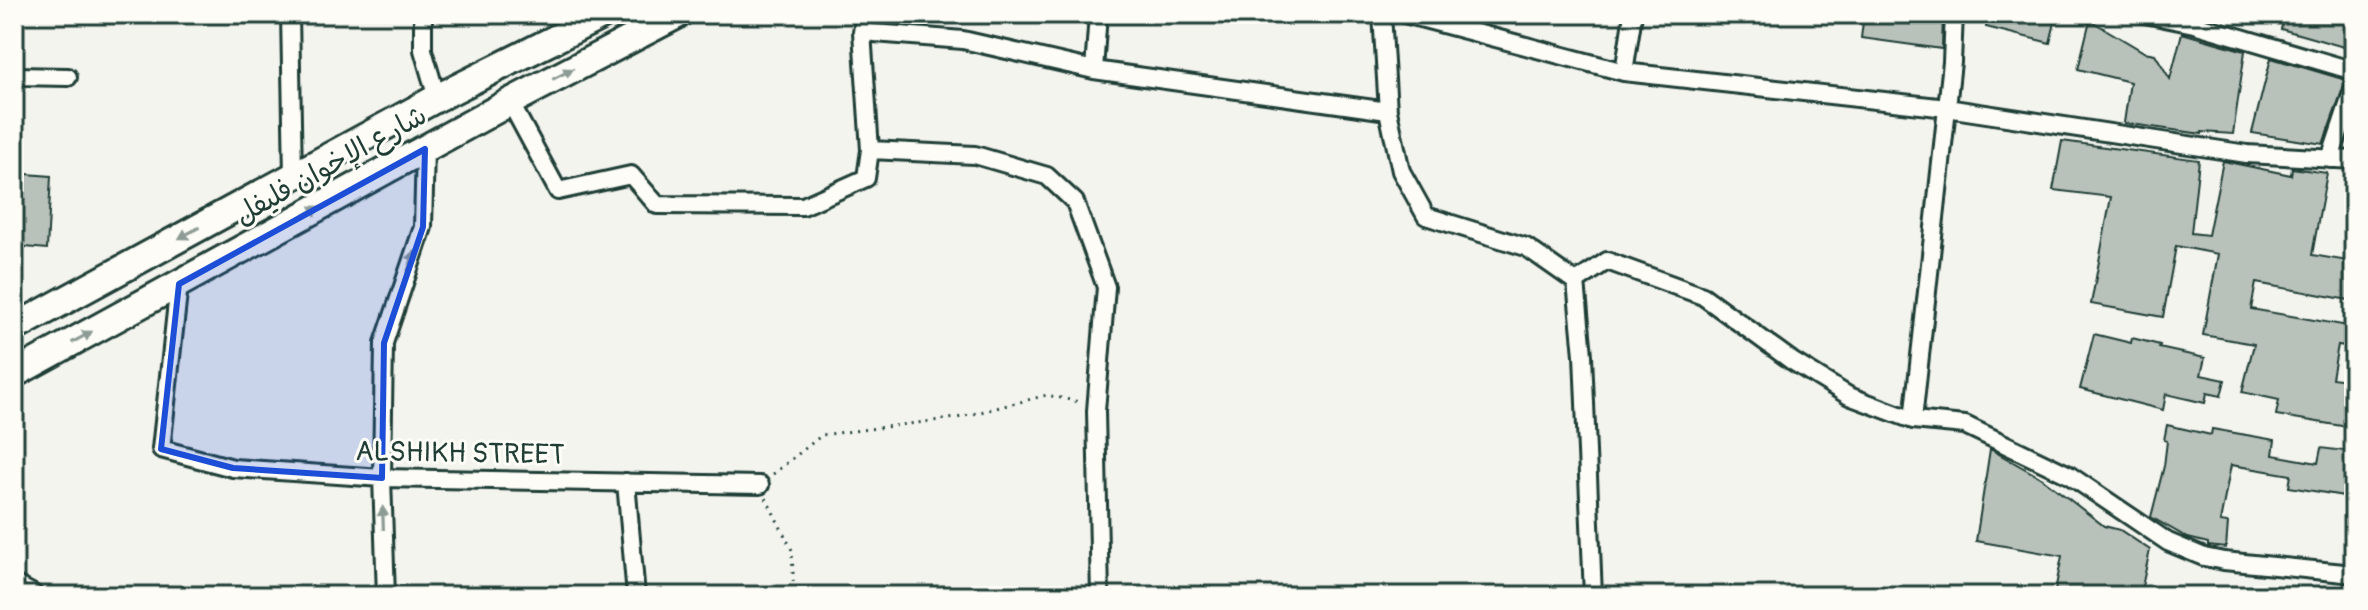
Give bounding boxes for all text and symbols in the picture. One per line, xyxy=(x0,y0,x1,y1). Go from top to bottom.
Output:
one-way arrow xyxy=(552,67,575,80)
street label: شارع الإخوان فليفل xyxy=(228,98,433,233)
one-way arrow xyxy=(299,205,322,218)
one-way arrow xyxy=(178,226,201,239)
one-way arrow xyxy=(405,250,417,274)
one-way arrow xyxy=(71,330,94,343)
street label: ALSHIKH STREET xyxy=(355,434,565,473)
one-way arrow xyxy=(377,505,390,530)

